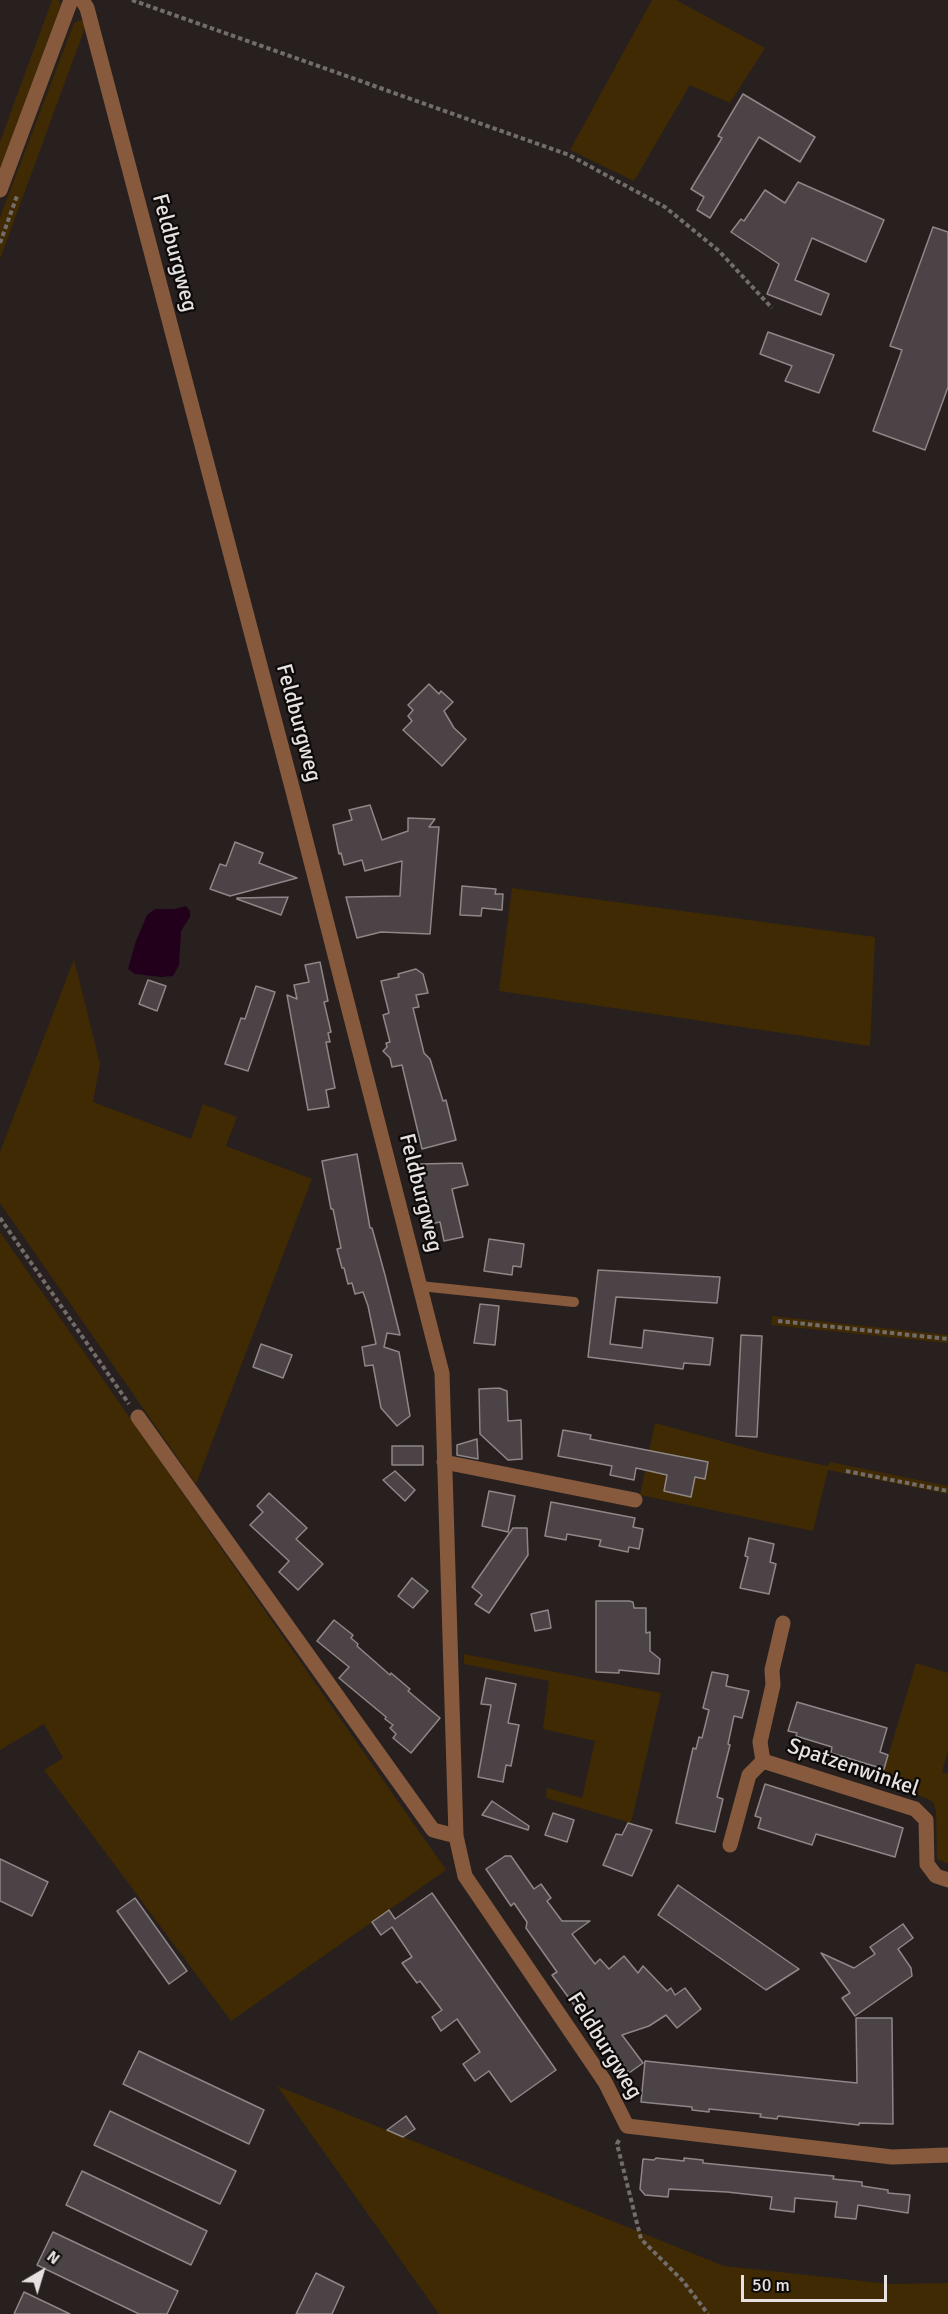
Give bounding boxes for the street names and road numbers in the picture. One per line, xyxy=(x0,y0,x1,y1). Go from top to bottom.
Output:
street label: Feldburgweg xyxy=(146,191,202,315)
street label: Feldburgweg xyxy=(270,661,326,785)
street label: Feldburgweg xyxy=(393,1131,447,1255)
street label: Spatzenwinkel xyxy=(784,1733,922,1803)
street label: Feldburgweg xyxy=(561,1988,647,2104)

